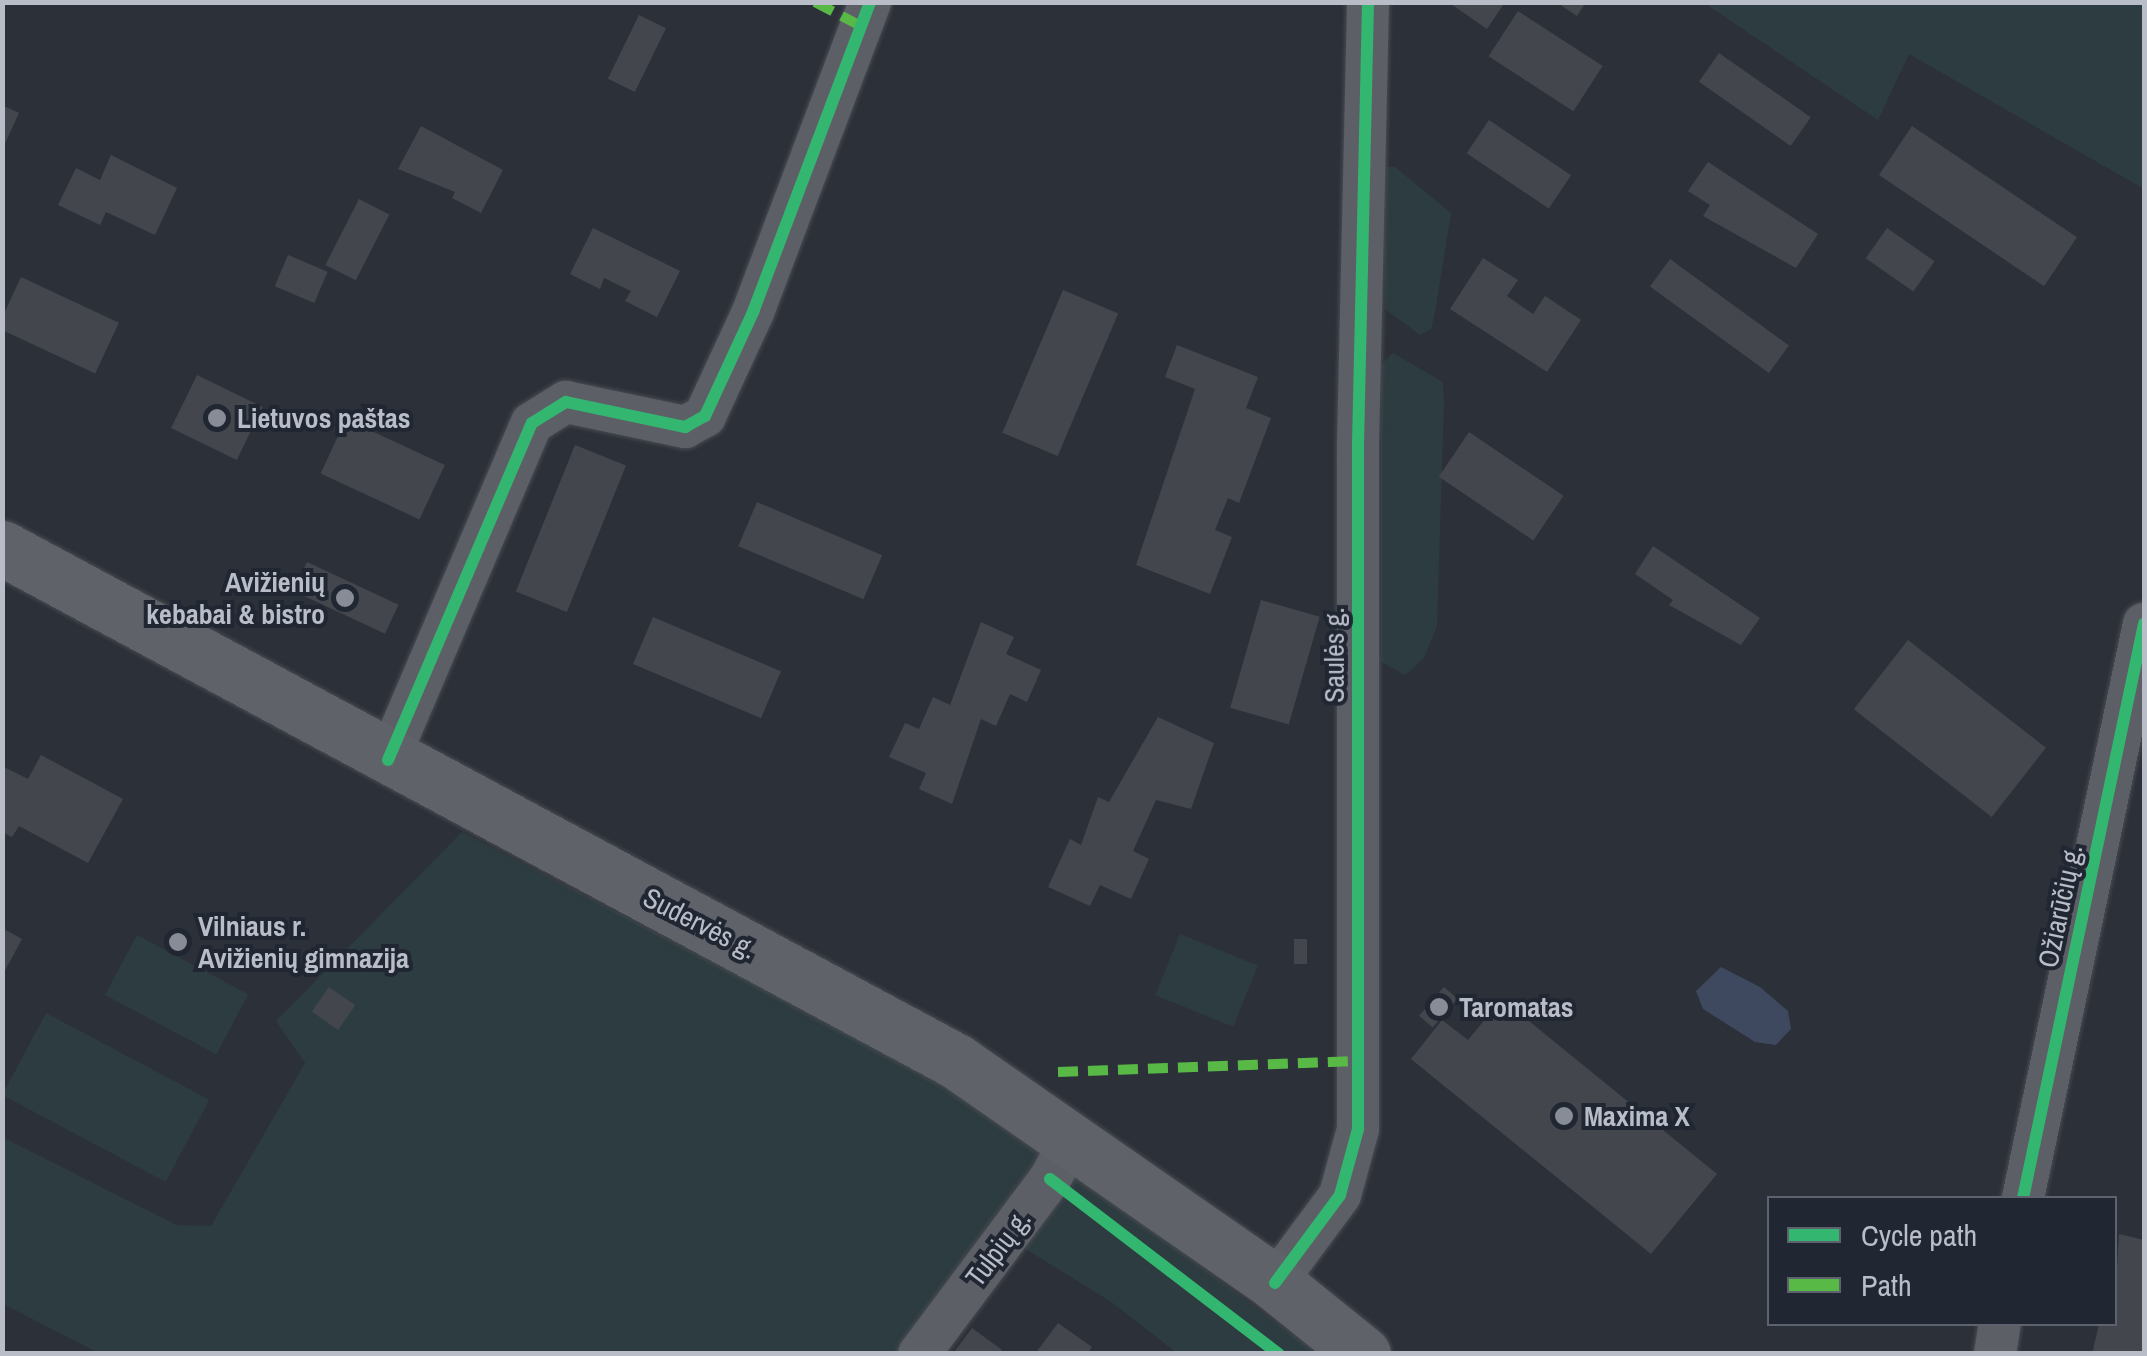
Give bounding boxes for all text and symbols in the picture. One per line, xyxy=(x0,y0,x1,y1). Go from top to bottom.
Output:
place label: Lietuvos paštas xyxy=(237,401,411,435)
marker: Lietuvos paštas xyxy=(206,407,228,429)
place label: Avižienių kebabai & bistro xyxy=(146,565,325,631)
marker: Avižienių kebabai & bistro xyxy=(334,587,356,609)
street label: Saulės g. xyxy=(1317,607,1351,703)
street label: Ožiarūčių g. xyxy=(2031,841,2089,971)
street label: Sudervės g. xyxy=(638,880,762,966)
place label: Vilniaus r. Avižienių gimnazija xyxy=(198,909,409,975)
marker: Vilniaus r. Avižienių gimnazija xyxy=(167,931,189,953)
place label: Taromatas xyxy=(1459,990,1573,1024)
marker: Taromatas xyxy=(1428,996,1450,1018)
place label: Maxima X xyxy=(1584,1099,1690,1133)
marker: Maxima X xyxy=(1553,1105,1575,1127)
legend xyxy=(1767,1196,2117,1326)
street label: Tulpių g. xyxy=(958,1203,1038,1293)
text: Cycle path xyxy=(1861,1215,1977,1255)
text: Path xyxy=(1861,1265,1912,1305)

